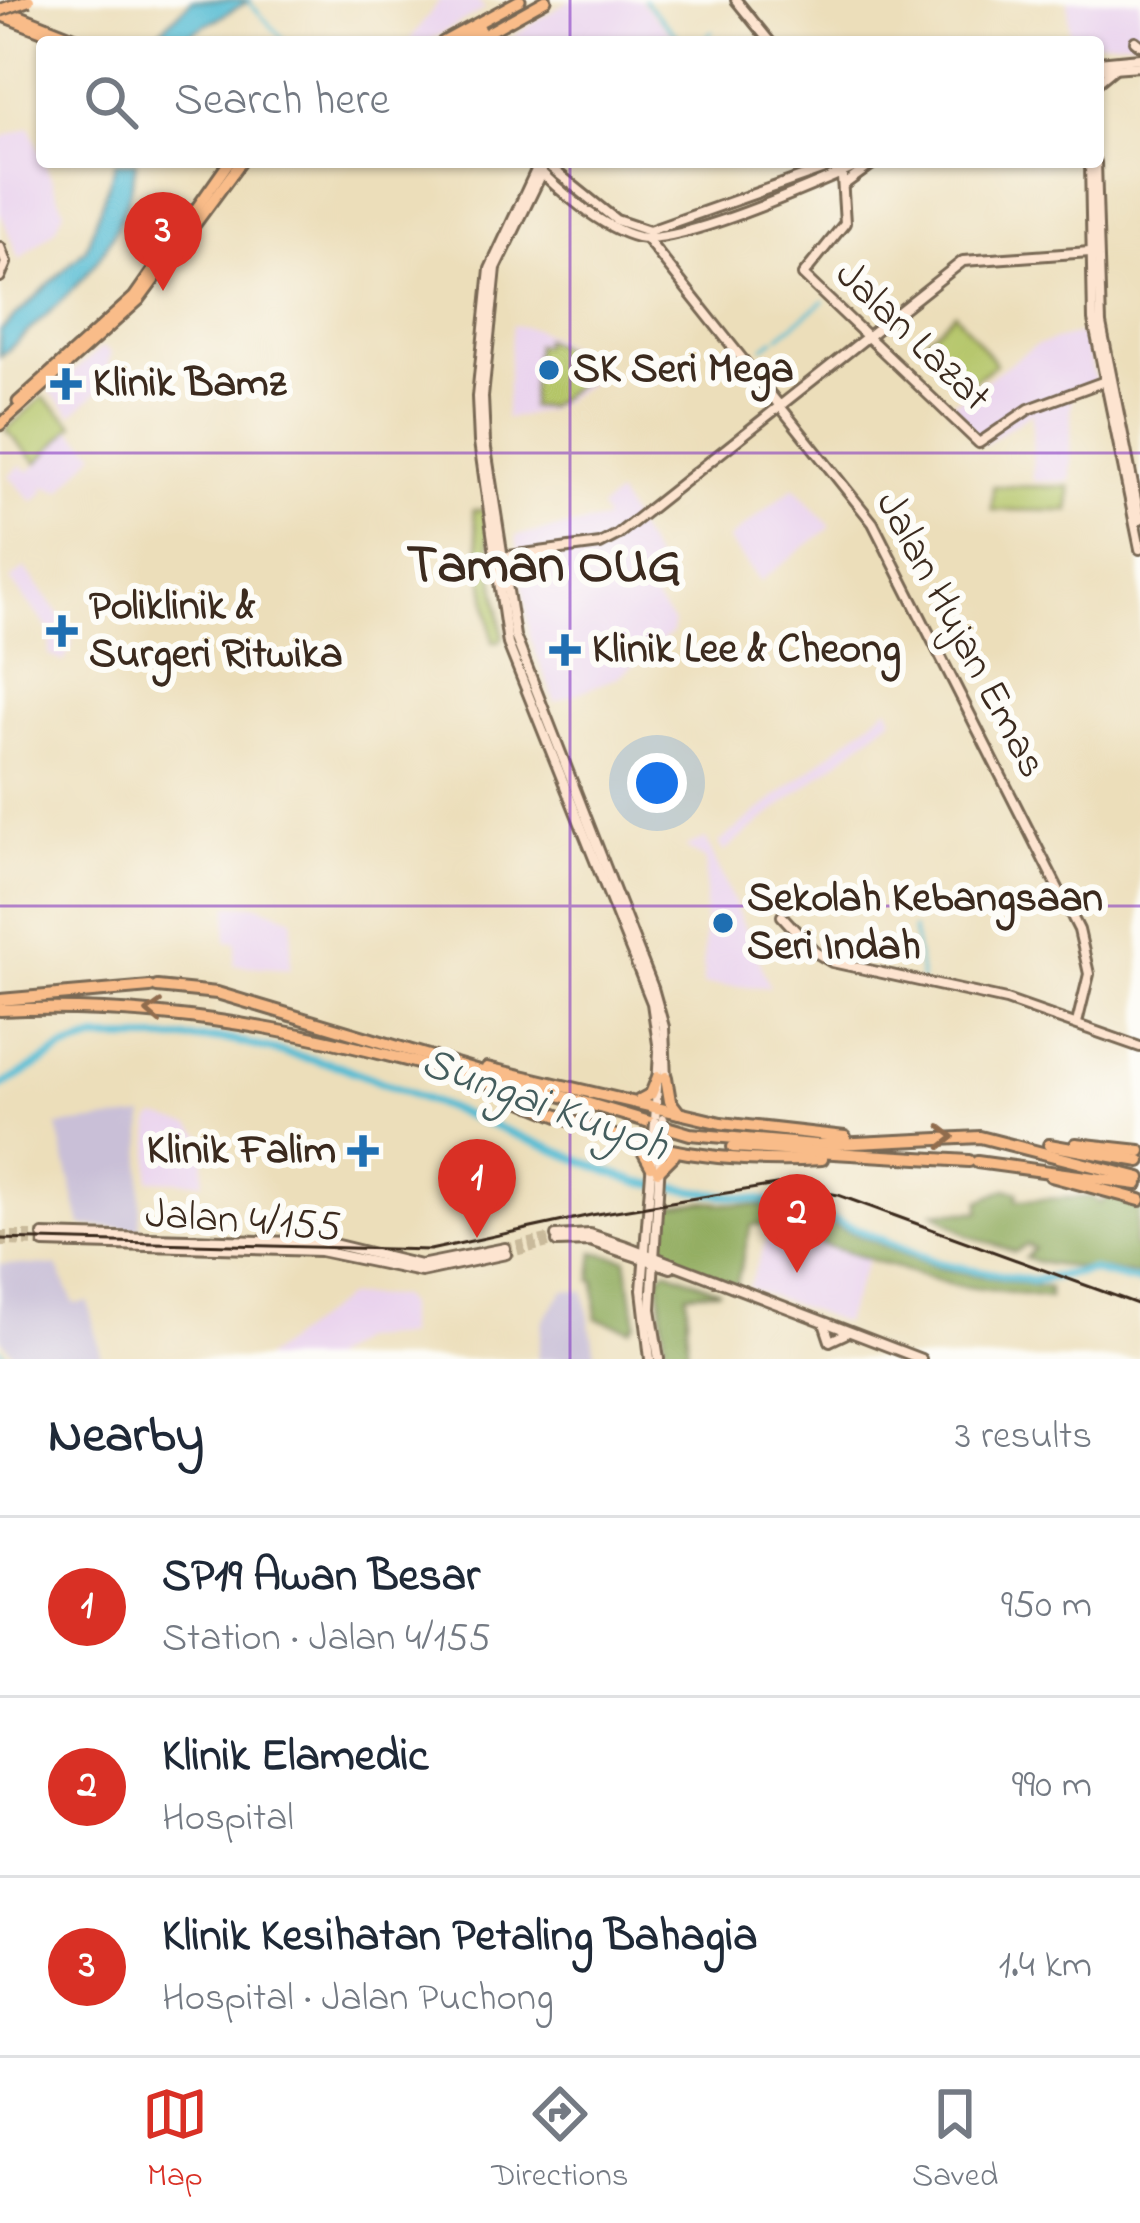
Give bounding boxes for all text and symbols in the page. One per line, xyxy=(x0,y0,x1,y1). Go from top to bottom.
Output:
search box xyxy=(36,36,1104,168)
icon: search xyxy=(78,69,144,135)
text: Search here xyxy=(174,69,390,135)
pin: 3 xyxy=(124,192,202,291)
street label: Jalan Lazat xyxy=(820,247,1004,427)
place label: SK Seri Mega xyxy=(573,340,794,402)
place label: Klinik Bamz xyxy=(93,354,288,415)
marker: SK Seri Mega xyxy=(536,357,562,383)
marker: Klinik Bamz xyxy=(50,368,82,400)
street label: Jalan Hujan Emas xyxy=(859,481,1061,789)
district label: Taman OUG xyxy=(407,529,681,607)
place label: Poliklinik & Surgeri Ritwika xyxy=(89,577,343,687)
marker: Poliklinik & Surgeri Ritwika xyxy=(46,615,78,647)
place label: Klinik Lee & Cheong xyxy=(592,620,901,682)
marker: Klinik Lee & Cheong xyxy=(549,634,581,666)
your location xyxy=(627,753,687,813)
place label: Sekolah Kebangsaan Seri Indah xyxy=(747,869,1103,978)
marker: Sekolah Kebangsaan Seri Indah xyxy=(710,910,736,936)
one-way arrow xyxy=(144,999,163,1025)
water label: Sungai Kuyoh xyxy=(412,1031,678,1182)
place label: Klinik Falim xyxy=(147,1121,336,1182)
one-way arrow xyxy=(938,1124,956,1150)
marker: Klinik Falim xyxy=(347,1135,379,1167)
pin: 1 xyxy=(438,1139,516,1238)
pin: 2 xyxy=(758,1174,836,1273)
street label: Jalan 4/155 xyxy=(143,1185,343,1259)
text: Nearby xyxy=(48,1400,204,1475)
text: 3 results xyxy=(955,1409,1092,1466)
text: SP19 Awan Besar xyxy=(162,1545,480,1611)
text: 1 xyxy=(81,1578,93,1635)
text: 950 m xyxy=(1001,1578,1092,1635)
text: Station · Jalan 4/155 xyxy=(162,1611,491,1668)
text: Klinik Elamedic xyxy=(162,1725,428,1791)
text: 2 xyxy=(77,1758,97,1815)
text: 990 m xyxy=(1012,1758,1092,1815)
text: Hospital xyxy=(162,1791,294,1848)
text: Klinik Kesihatan Petaling Bahagia xyxy=(162,1905,757,1971)
text: 3 xyxy=(79,1938,95,1995)
text: 1.4 km xyxy=(998,1938,1092,1995)
text: Hospital · Jalan Puchong xyxy=(162,1971,554,2028)
tab: Map xyxy=(142,2081,208,2201)
tab: Directions xyxy=(491,2081,629,2201)
tab: Saved xyxy=(912,2081,998,2201)

